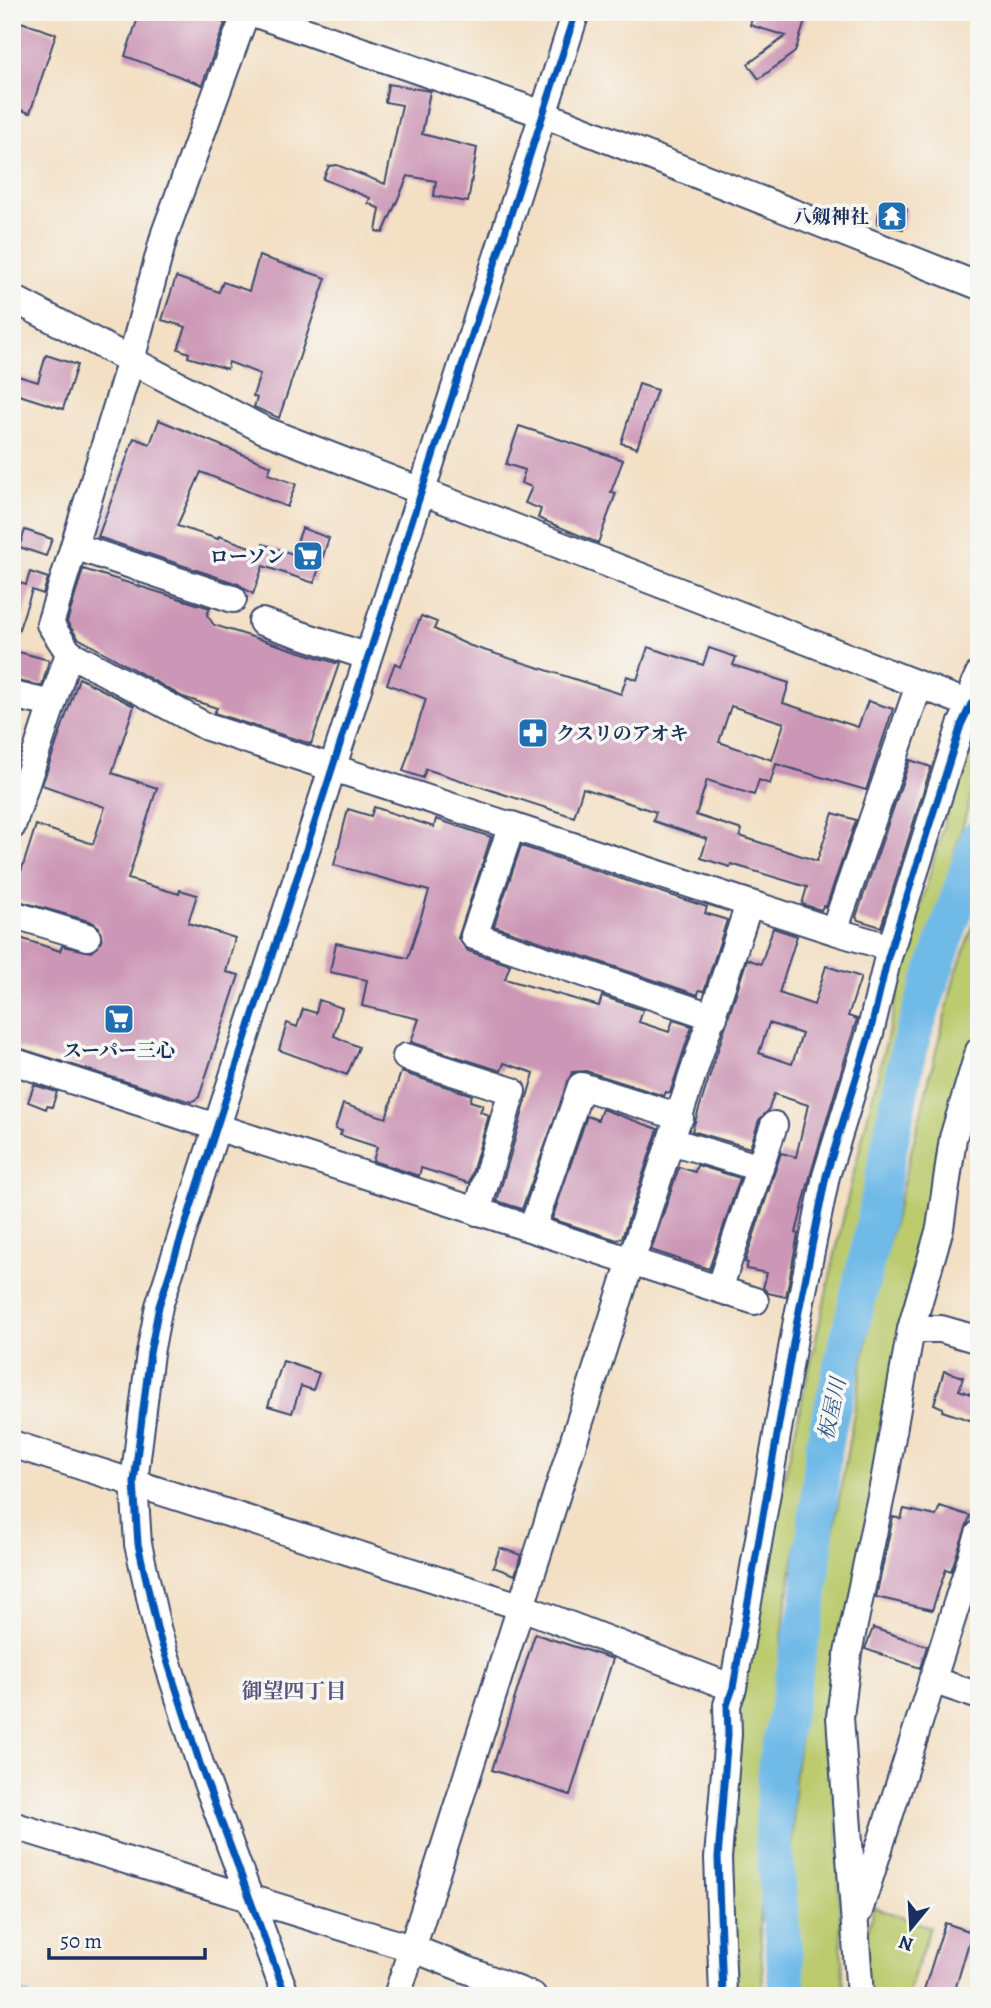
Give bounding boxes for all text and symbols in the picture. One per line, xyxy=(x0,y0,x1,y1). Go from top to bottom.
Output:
temple icon: 八剱神社 xyxy=(875,199,909,233)
place label: 八剱神社 xyxy=(793,204,869,230)
supermarket icon: ローソン xyxy=(291,539,325,573)
place label: ローソン xyxy=(210,544,285,570)
pharmacy icon: クスリのアオキ xyxy=(516,716,550,750)
place label: クスリのアオキ xyxy=(556,721,689,747)
supermarket icon: スーパー三心 xyxy=(102,1002,136,1036)
place label: スーパー三心 xyxy=(63,1038,175,1064)
water label: 板屋川 xyxy=(812,1373,853,1443)
district label: 御望四丁目 xyxy=(242,1677,347,1705)
north arrow xyxy=(876,1892,946,1962)
scale bar xyxy=(49,1917,205,1961)
text: 50 m xyxy=(60,1927,102,1955)
text: N xyxy=(895,1929,917,1958)

